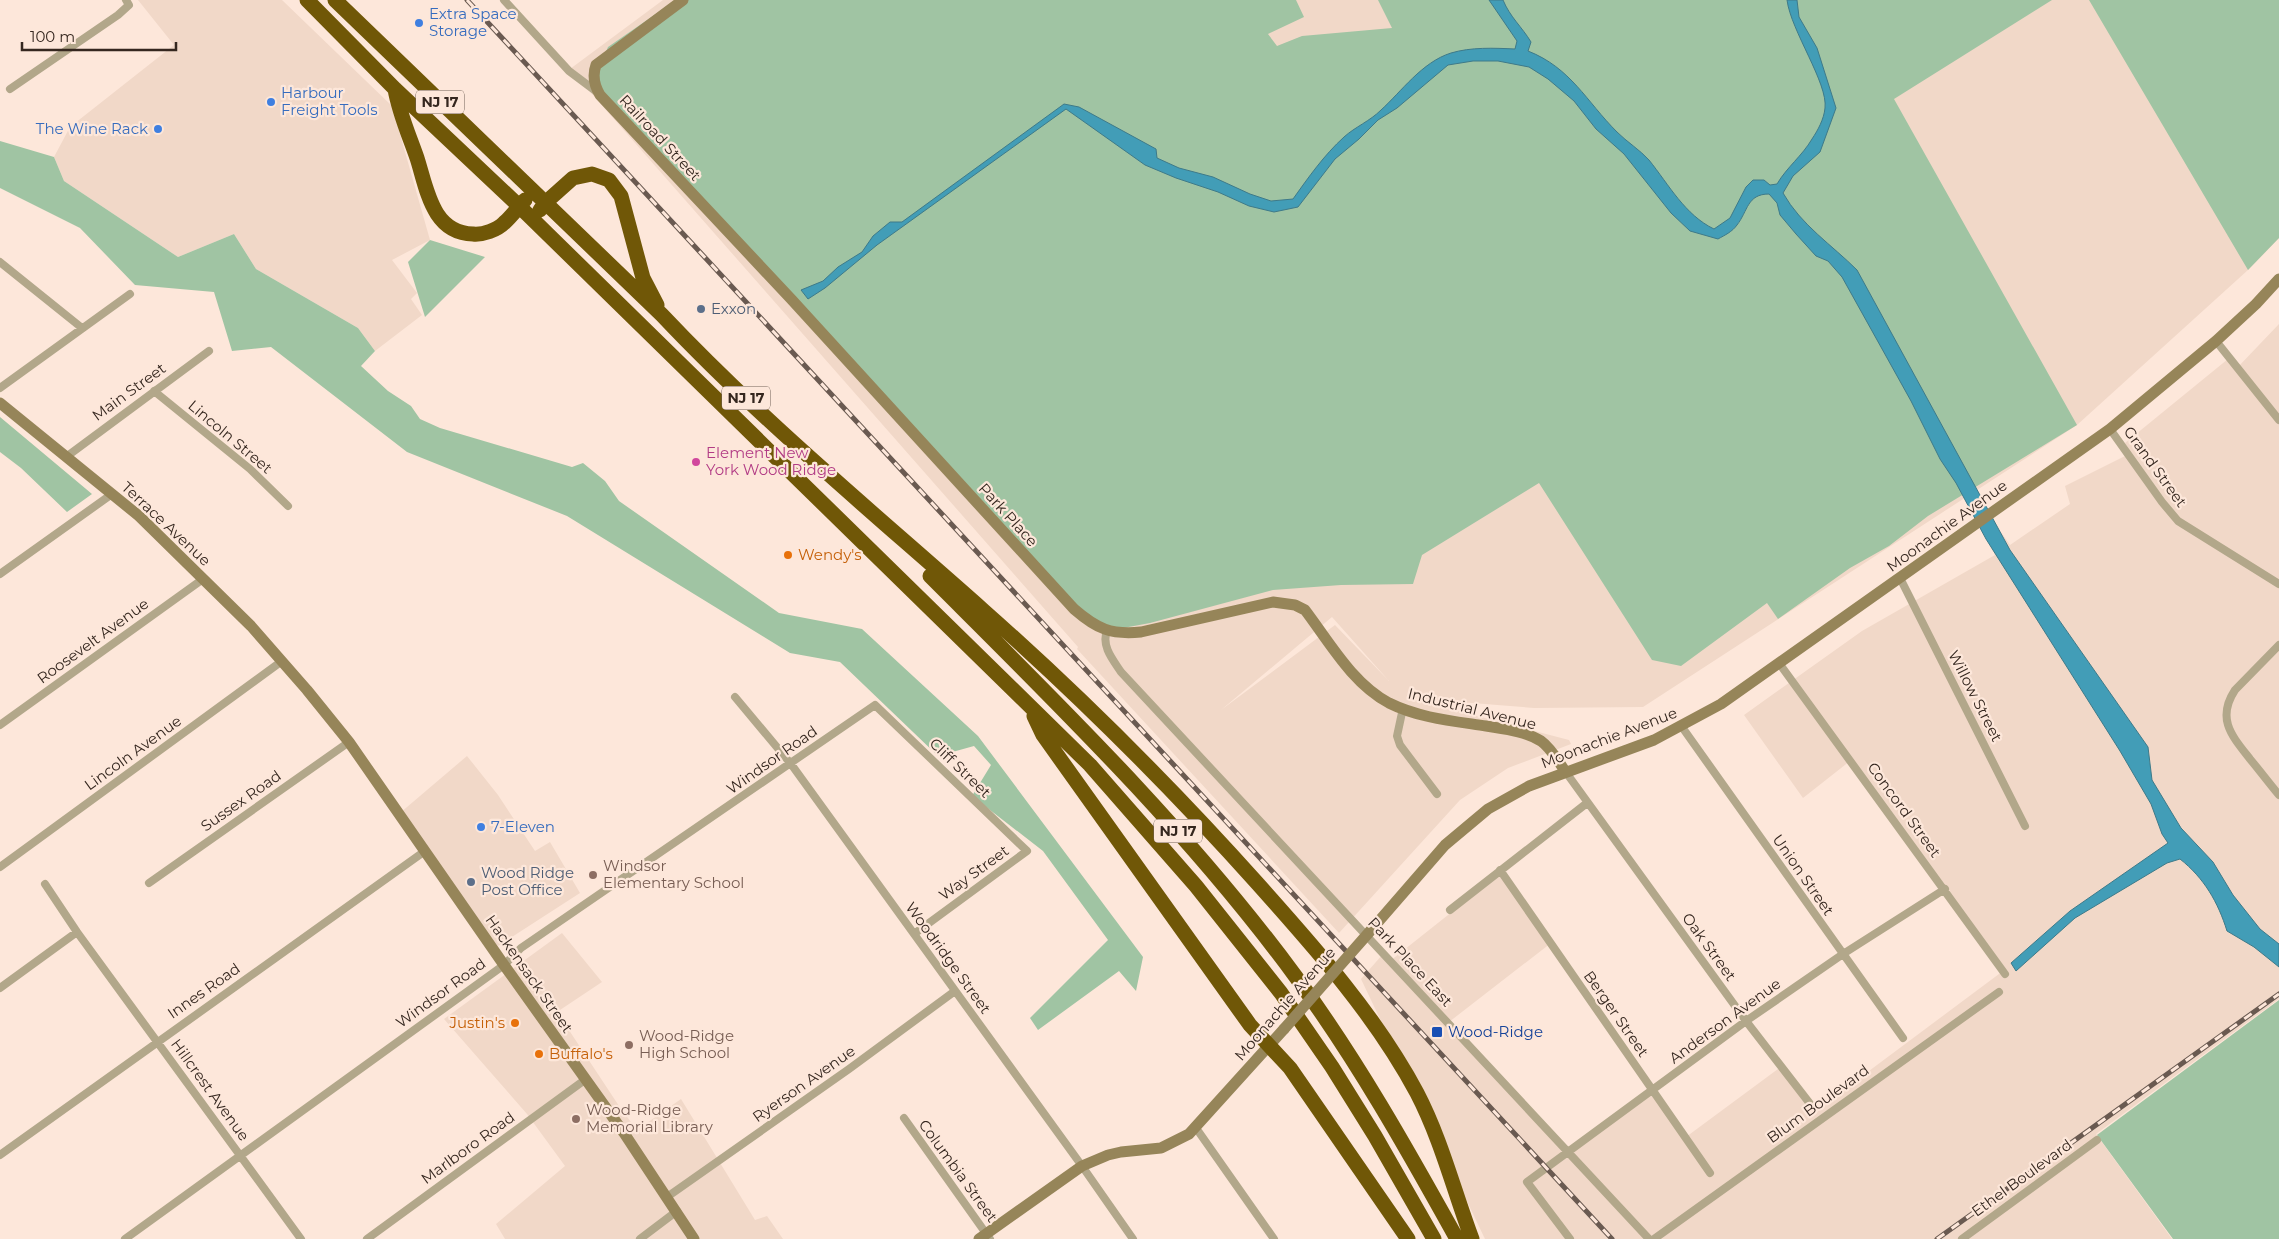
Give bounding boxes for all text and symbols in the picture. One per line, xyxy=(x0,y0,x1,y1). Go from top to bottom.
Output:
place label: Extra Space Storage xyxy=(429,4,517,40)
marker: Extra Space Storage xyxy=(413,17,425,29)
scale bar xyxy=(22,20,176,52)
text: 100 m xyxy=(30,27,75,46)
place label: Harbour Freight Tools xyxy=(281,83,378,119)
road number: NJ 17 xyxy=(416,90,464,114)
street label: Railroad Street xyxy=(616,91,705,185)
marker: Harbour Freight Tools xyxy=(265,96,277,108)
place label: The Wine Rack xyxy=(36,119,148,138)
marker: The Wine Rack xyxy=(152,123,164,135)
place label: Exxon xyxy=(711,299,756,318)
marker: Exxon xyxy=(695,303,707,315)
street label: Main Street xyxy=(88,358,169,425)
road number: NJ 17 xyxy=(722,386,770,409)
street label: Lincoln Street xyxy=(184,396,276,477)
street label: Grand Street xyxy=(2120,423,2191,511)
place label: Element New York Wood Ridge xyxy=(706,443,836,479)
marker: Element New York Wood Ridge xyxy=(690,456,702,468)
street label: Moonachie Avenue xyxy=(1883,476,2011,576)
street label: Terrace Avenue xyxy=(118,477,215,570)
street label: Park Place xyxy=(975,479,1042,550)
place label: Wendy's xyxy=(798,545,862,564)
marker: Wendy's xyxy=(782,549,794,561)
street label: Roosevelt Avenue xyxy=(33,594,152,687)
street label: Willow Street xyxy=(1944,647,2007,745)
street label: Industrial Avenue xyxy=(1406,683,1538,734)
street label: Moonachie Avenue xyxy=(1538,703,1680,772)
street label: Lincoln Avenue xyxy=(80,711,185,794)
street label: Windsor Road xyxy=(723,721,821,798)
street label: Cliff Street xyxy=(926,734,995,802)
street label: Concord Street xyxy=(1864,758,1945,861)
street label: Sussex Road xyxy=(197,766,285,835)
place label: 7-Eleven xyxy=(491,817,555,836)
road number: NJ 17 xyxy=(1154,819,1202,842)
marker: 7-Eleven xyxy=(475,821,487,833)
street label: Union Street xyxy=(1768,830,1838,919)
street label: Way Street xyxy=(935,841,1012,904)
place label: Windsor Elementary School xyxy=(603,856,744,892)
place label: Wood Ridge Post Office xyxy=(481,863,574,899)
marker: Windsor Elementary School xyxy=(587,869,599,881)
marker: Wood Ridge Post Office xyxy=(465,876,477,888)
street label: Woodridge Street xyxy=(901,898,995,1017)
street label: Oak Street xyxy=(1678,909,1741,985)
street label: Hackensack Street xyxy=(481,911,577,1036)
street label: Park Place East xyxy=(1364,913,1457,1010)
street label: Moonachie Avenue xyxy=(1230,943,1339,1064)
street label: Windsor Road xyxy=(392,954,489,1032)
street label: Innes Road xyxy=(164,959,244,1023)
street label: Berger Street xyxy=(1580,967,1653,1060)
street label: Anderson Avenue xyxy=(1665,974,1784,1068)
place label: Justin's xyxy=(448,1013,505,1032)
marker: Justin's xyxy=(509,1017,521,1029)
place label: Wood-Ridge xyxy=(1448,1022,1543,1041)
marker: Wood-Ridge xyxy=(1430,1025,1444,1039)
place label: Wood-Ridge High School xyxy=(639,1026,734,1062)
street label: Hillcrest Avenue xyxy=(167,1035,254,1144)
marker: Wood-Ridge High School xyxy=(623,1039,635,1051)
street label: Ryerson Avenue xyxy=(749,1041,859,1126)
place label: Buffalo's xyxy=(549,1044,613,1063)
marker: Buffalo's xyxy=(533,1048,545,1060)
street label: Blum Boulevard xyxy=(1763,1060,1873,1147)
place label: Wood-Ridge Memorial Library xyxy=(586,1100,714,1136)
street label: Marlboro Road xyxy=(417,1107,518,1188)
marker: Wood-Ridge Memorial Library xyxy=(570,1113,582,1125)
street label: Columbia Street xyxy=(915,1116,1002,1226)
street label: Ethel Boulevard xyxy=(1968,1135,2076,1220)

